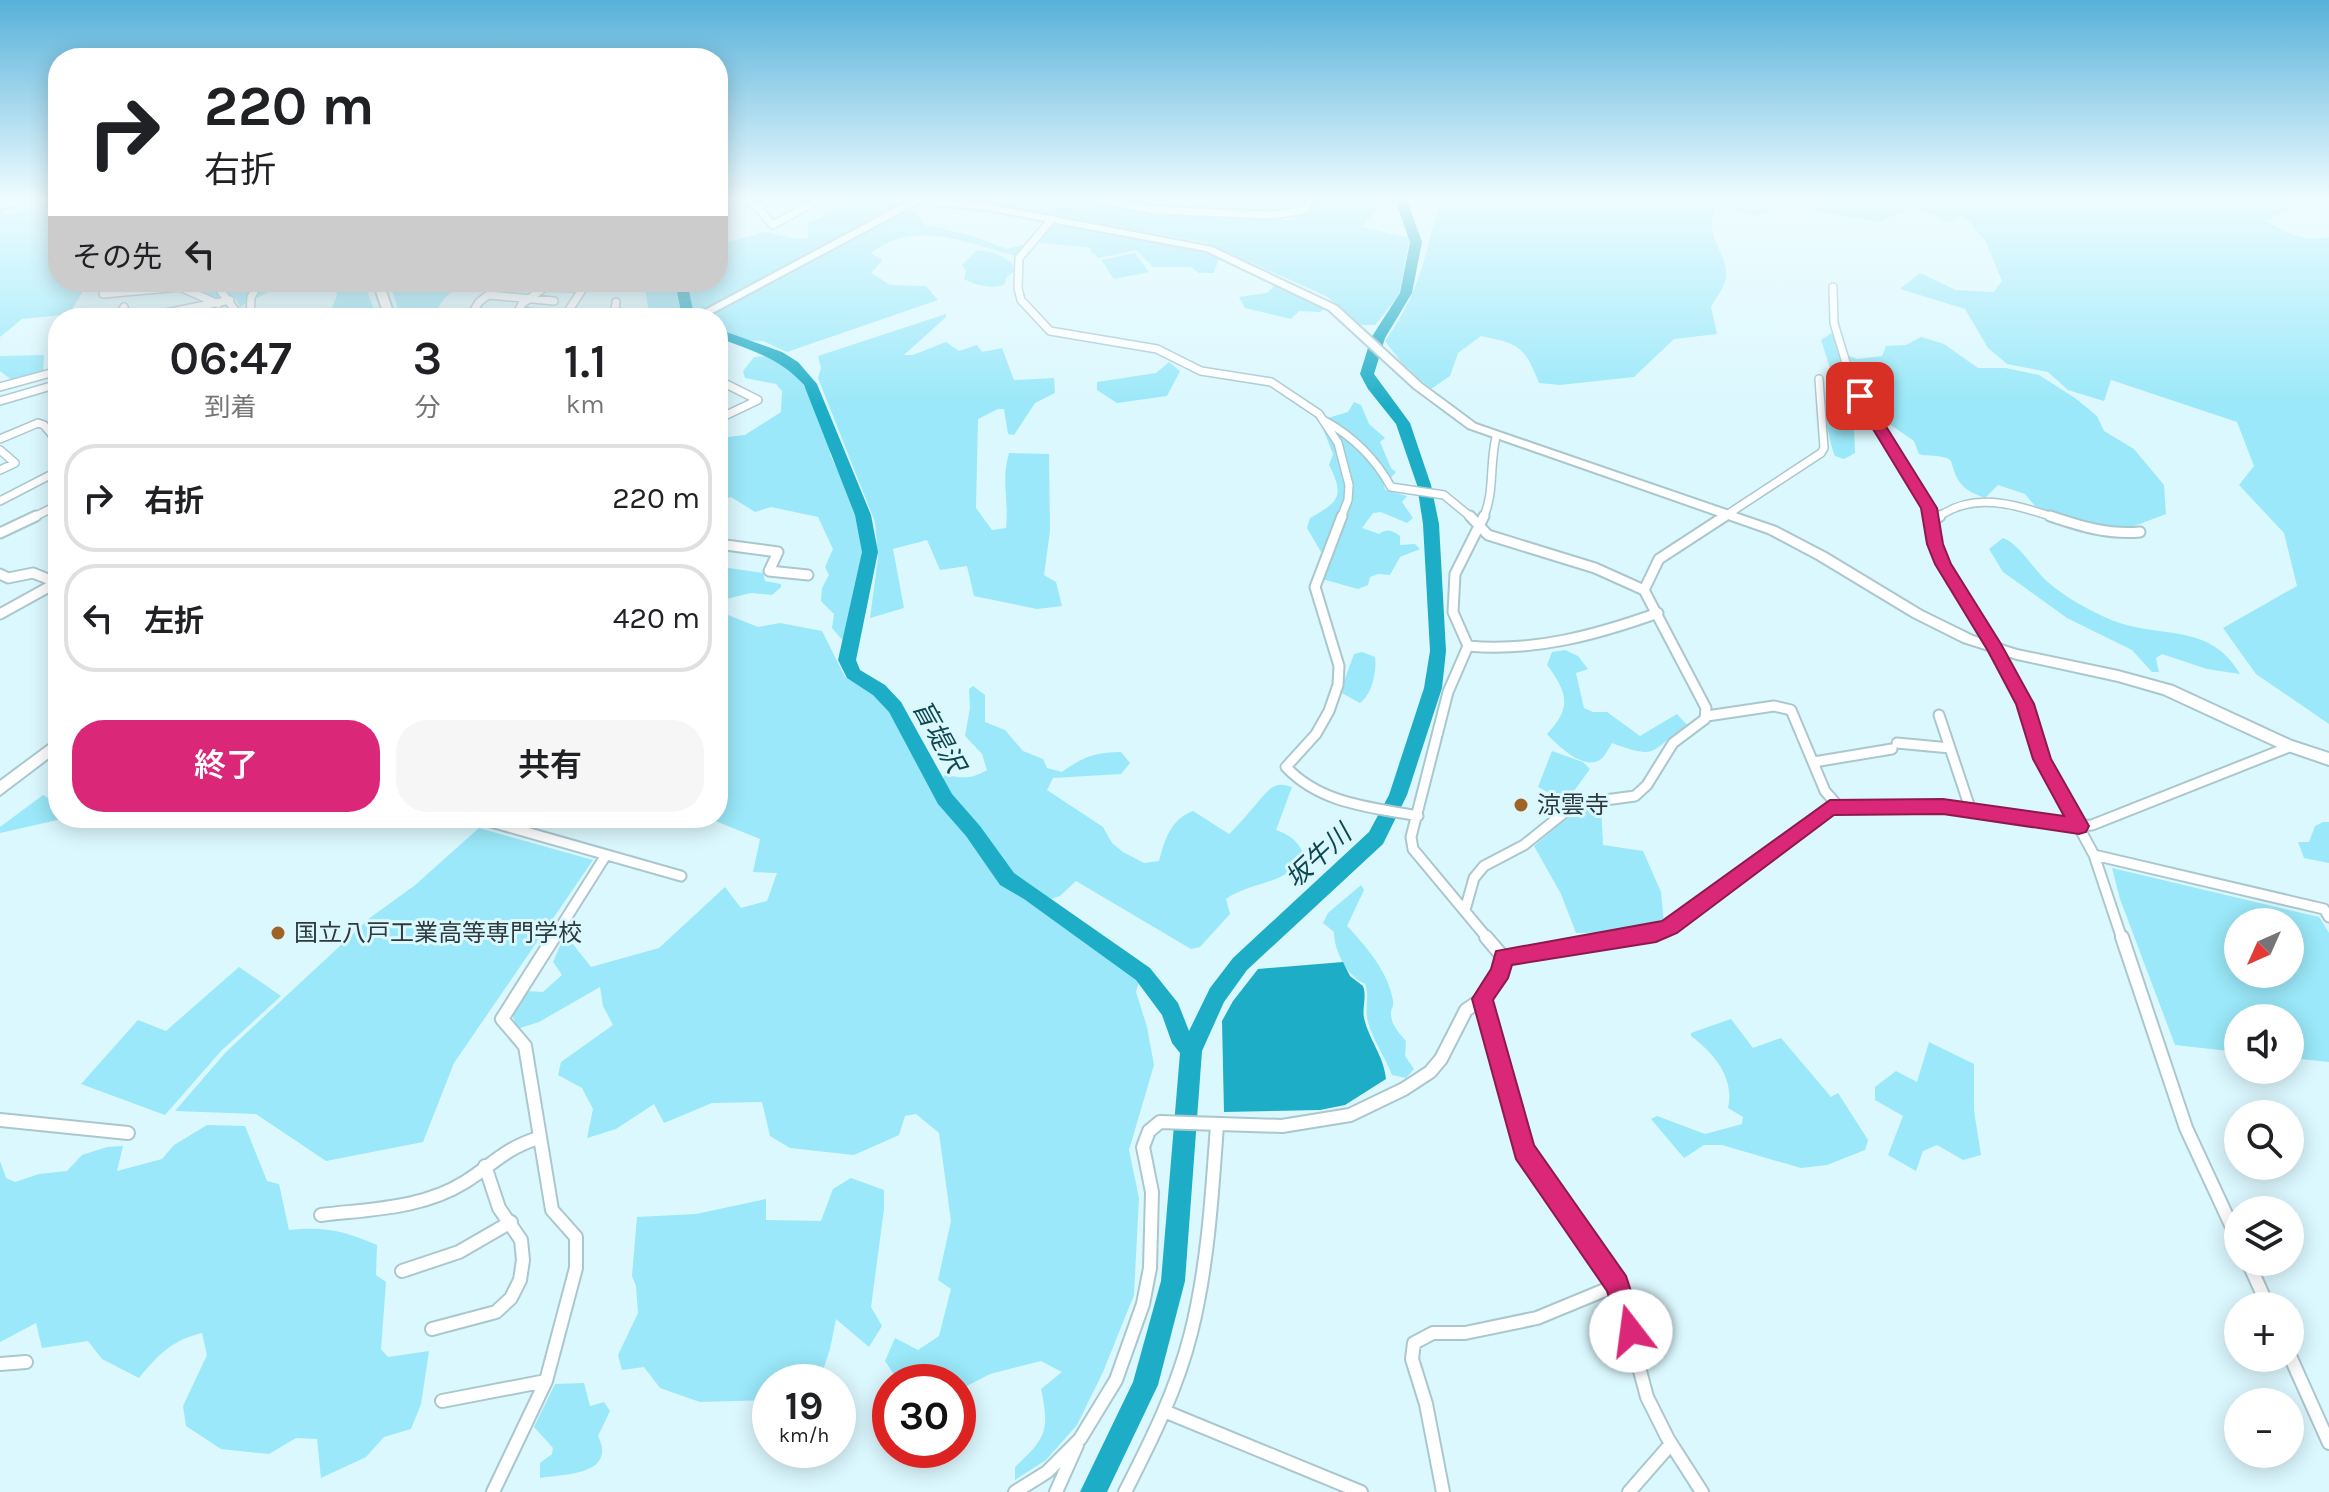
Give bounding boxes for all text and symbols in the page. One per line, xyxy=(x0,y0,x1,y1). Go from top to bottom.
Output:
text: 220 m xyxy=(204,73,375,138)
icon: right xyxy=(72,80,176,184)
text: 右折 xyxy=(204,149,276,191)
icon: left xyxy=(178,232,222,276)
text: その先 xyxy=(72,239,162,275)
text: 06:47 xyxy=(169,330,292,386)
text: 3 xyxy=(413,330,442,386)
text: 1.1 xyxy=(563,333,607,389)
pin xyxy=(1826,362,1894,430)
icon: arrive xyxy=(1838,374,1882,418)
text: km xyxy=(566,389,605,420)
text: 到着 xyxy=(204,392,256,423)
text: 分 xyxy=(415,392,441,423)
icon: right xyxy=(76,476,120,520)
text: 220 m xyxy=(612,480,700,516)
text: 右折 xyxy=(144,483,204,519)
icon: left xyxy=(76,596,120,640)
text: 420 m xyxy=(613,600,700,636)
text: 左折 xyxy=(144,603,204,639)
water label: 盲堤沢 xyxy=(906,695,972,780)
button: 終了 xyxy=(72,720,380,812)
button: 共有 xyxy=(396,720,704,812)
place label: 涼雲寺 xyxy=(1537,791,1609,819)
marker: 涼雲寺 xyxy=(1512,796,1530,814)
water label: 坂牛川 xyxy=(1279,816,1360,894)
north arrow xyxy=(2224,908,2304,988)
map controls xyxy=(2224,908,2304,1468)
place label: 国立八戸工業高等専門学校 xyxy=(294,919,582,947)
marker: 国立八戸工業高等専門学校 xyxy=(269,924,287,942)
button: sound xyxy=(2224,1004,2304,1084)
button: search xyxy=(2224,1100,2304,1180)
button: layers xyxy=(2224,1196,2304,1276)
position arrow xyxy=(1589,1289,1673,1373)
button: + xyxy=(2224,1292,2304,1372)
speed limit sign: 30 xyxy=(872,1364,976,1468)
text: 19 xyxy=(785,1382,823,1429)
button: − xyxy=(2224,1388,2304,1468)
text: km/h xyxy=(779,1424,829,1447)

